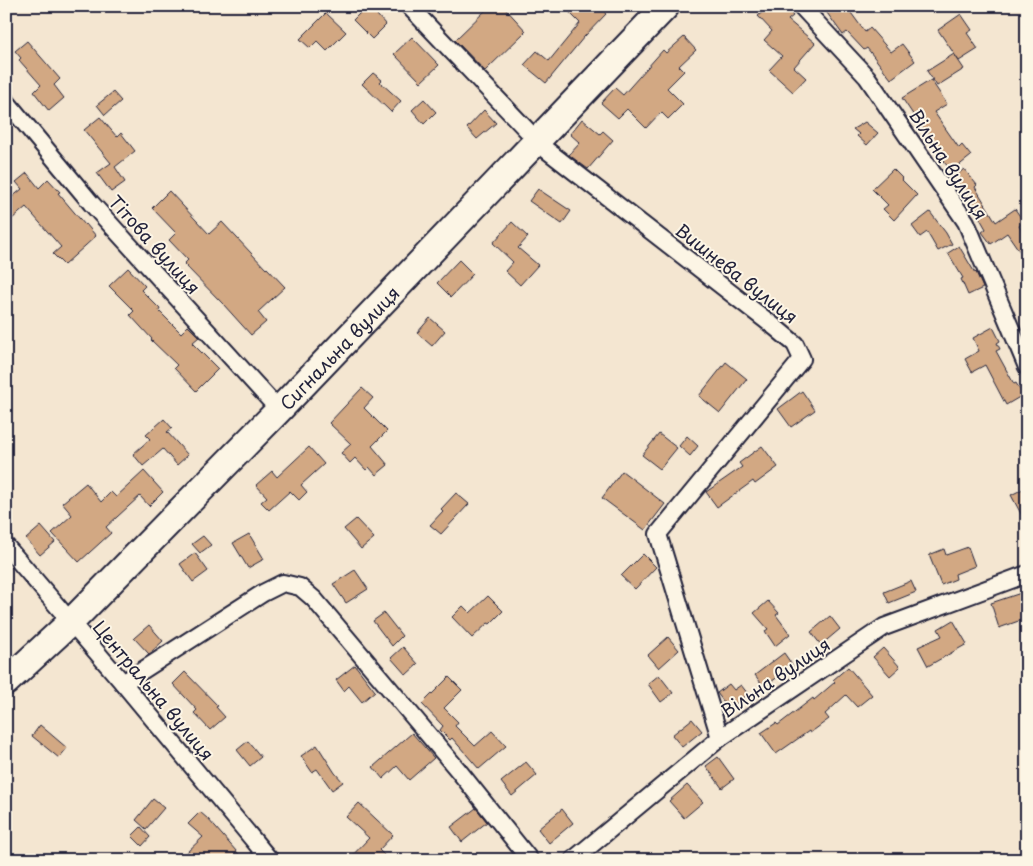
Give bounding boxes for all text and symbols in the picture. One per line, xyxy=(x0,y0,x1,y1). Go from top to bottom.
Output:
street label: Вільна вулиця xyxy=(903,103,995,225)
street label: Тітова вулиця xyxy=(103,188,207,300)
street label: Вишнева вулиця xyxy=(670,216,804,330)
street label: Сигнальна вулиця xyxy=(273,279,405,416)
street label: Центральна вулиця xyxy=(87,614,221,766)
street label: Вільна вулиця xyxy=(715,630,835,724)

